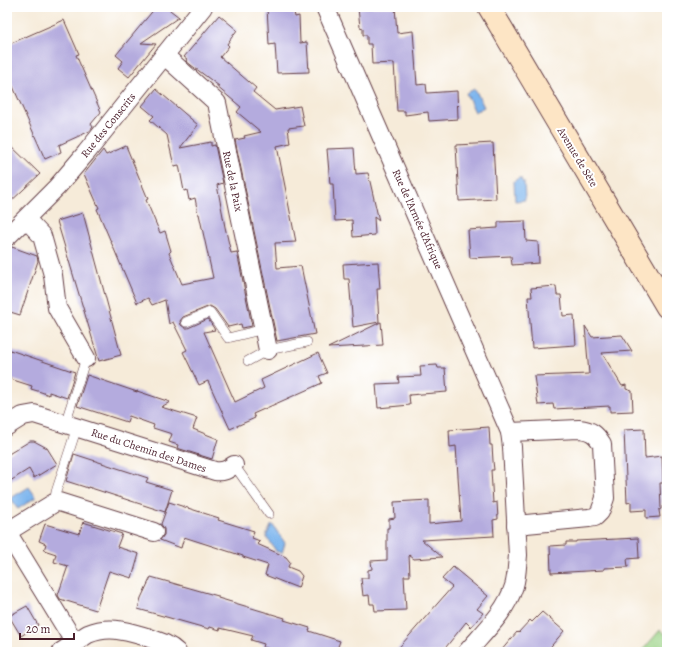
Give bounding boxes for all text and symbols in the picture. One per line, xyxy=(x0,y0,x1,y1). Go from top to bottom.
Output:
street label: Rue des Conscrits xyxy=(78,90,139,161)
street label: Avenue de Sète xyxy=(553,124,601,190)
street label: Rue de la Paix xyxy=(219,149,246,214)
street label: Rue de l'Armée d'Afrique xyxy=(389,167,446,272)
street label: Rue du Chemin des Dames xyxy=(89,425,208,476)
scale bar xyxy=(20,615,74,641)
text: 20 m xyxy=(26,621,50,637)

